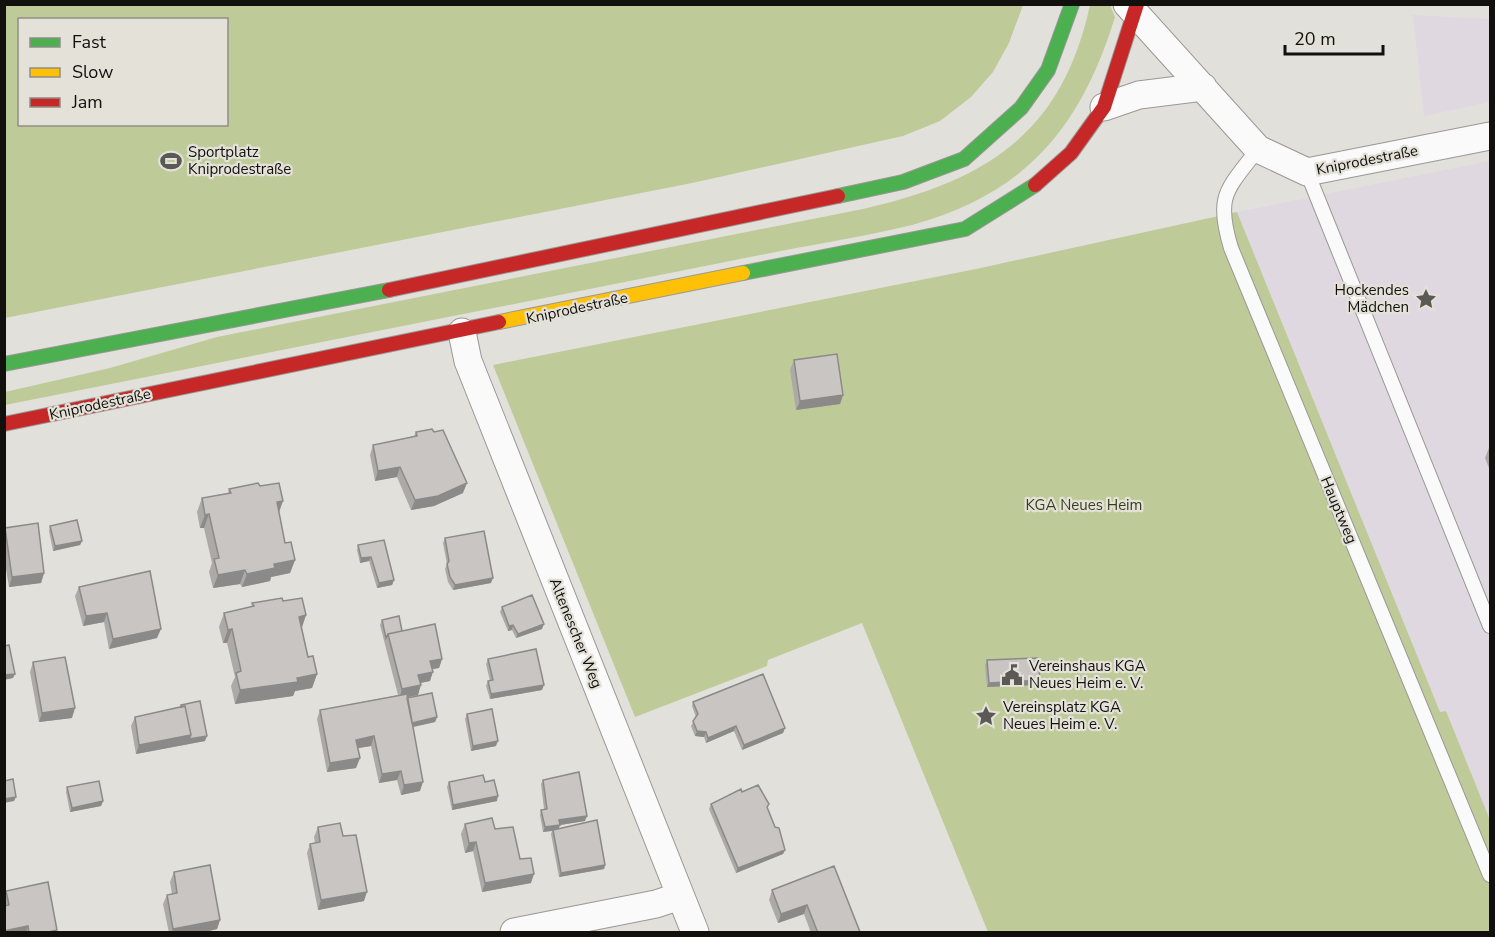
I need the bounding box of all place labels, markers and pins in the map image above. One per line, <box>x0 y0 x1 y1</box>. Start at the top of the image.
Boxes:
place label: Sportplatz Kniprodestraße <box>188 142 291 179</box>
sports icon: Sportplatz Kniprodestraße <box>159 149 183 173</box>
place label: Hockendes Mädchen <box>1335 280 1409 317</box>
place icon: Hockendes Mädchen <box>1414 287 1438 311</box>
place label: Vereinshaus KGA Neues Heim e. V. <box>1028 656 1146 693</box>
public building icon: Vereinshaus KGA Neues Heim e. V. <box>1000 663 1024 687</box>
place label: Vereinsplatz KGA Neues Heim e. V. <box>1002 697 1121 734</box>
place icon: Vereinsplatz KGA Neues Heim e. V. <box>974 704 998 728</box>

